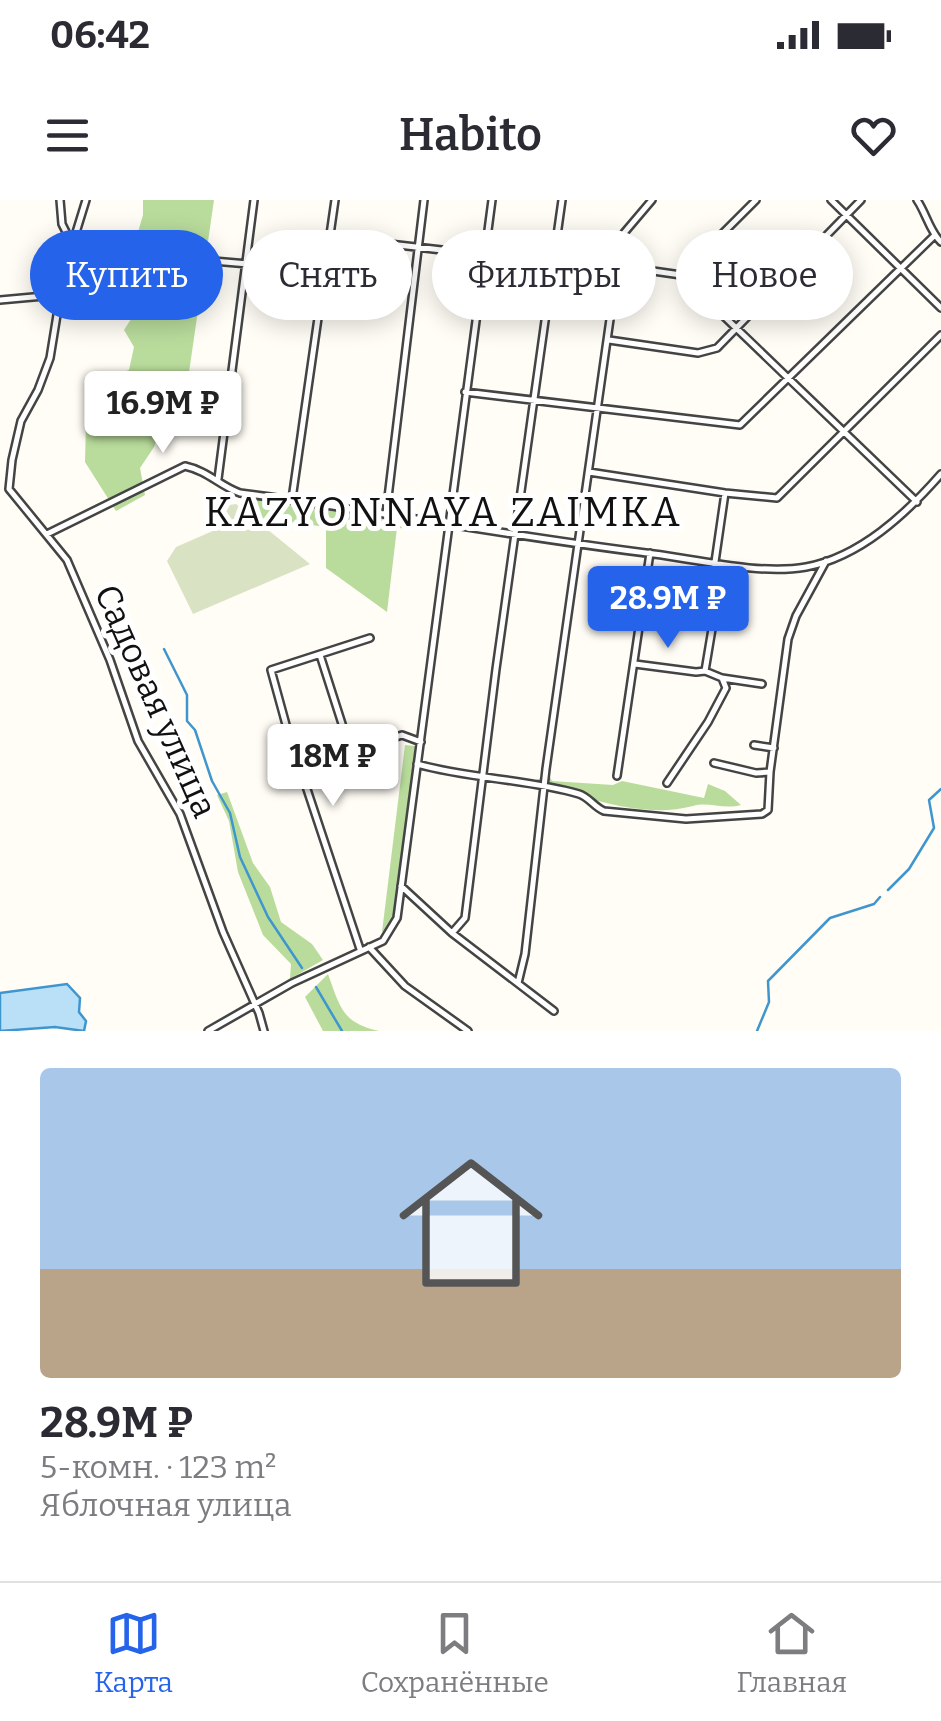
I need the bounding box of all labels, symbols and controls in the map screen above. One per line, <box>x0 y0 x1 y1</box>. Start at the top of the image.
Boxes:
text: 06:42 <box>50 12 150 58</box>
icon: menu <box>40 108 95 163</box>
text: Habito <box>399 108 542 162</box>
icon: heart <box>846 108 901 163</box>
chip: Купить <box>30 230 223 320</box>
chip: Снять <box>243 230 412 320</box>
chip: Фильтры <box>432 230 656 320</box>
chip: Новое <box>676 230 853 320</box>
pin: 16.9M ₽ <box>71 371 255 456</box>
text: 16.9M ₽ <box>106 384 220 422</box>
district label: KAZYONNAYA ZAIMKA <box>204 489 682 537</box>
pin: 28.9M ₽ <box>576 566 760 651</box>
street label: Садовая улица <box>86 578 226 824</box>
text: 28.9M ₽ <box>610 579 726 617</box>
pin: 18M ₽ <box>263 724 403 809</box>
text: 18M ₽ <box>289 737 377 775</box>
icon: home <box>381 1133 561 1313</box>
text: 28.9M ₽ <box>40 1398 193 1448</box>
text: 5-комн. · 123 m² <box>40 1448 276 1486</box>
text: Яблочная улица <box>40 1486 292 1524</box>
tab: Карта <box>94 1606 173 1699</box>
tab: Сохранённые <box>361 1606 549 1699</box>
tab: Главная <box>737 1606 847 1699</box>

